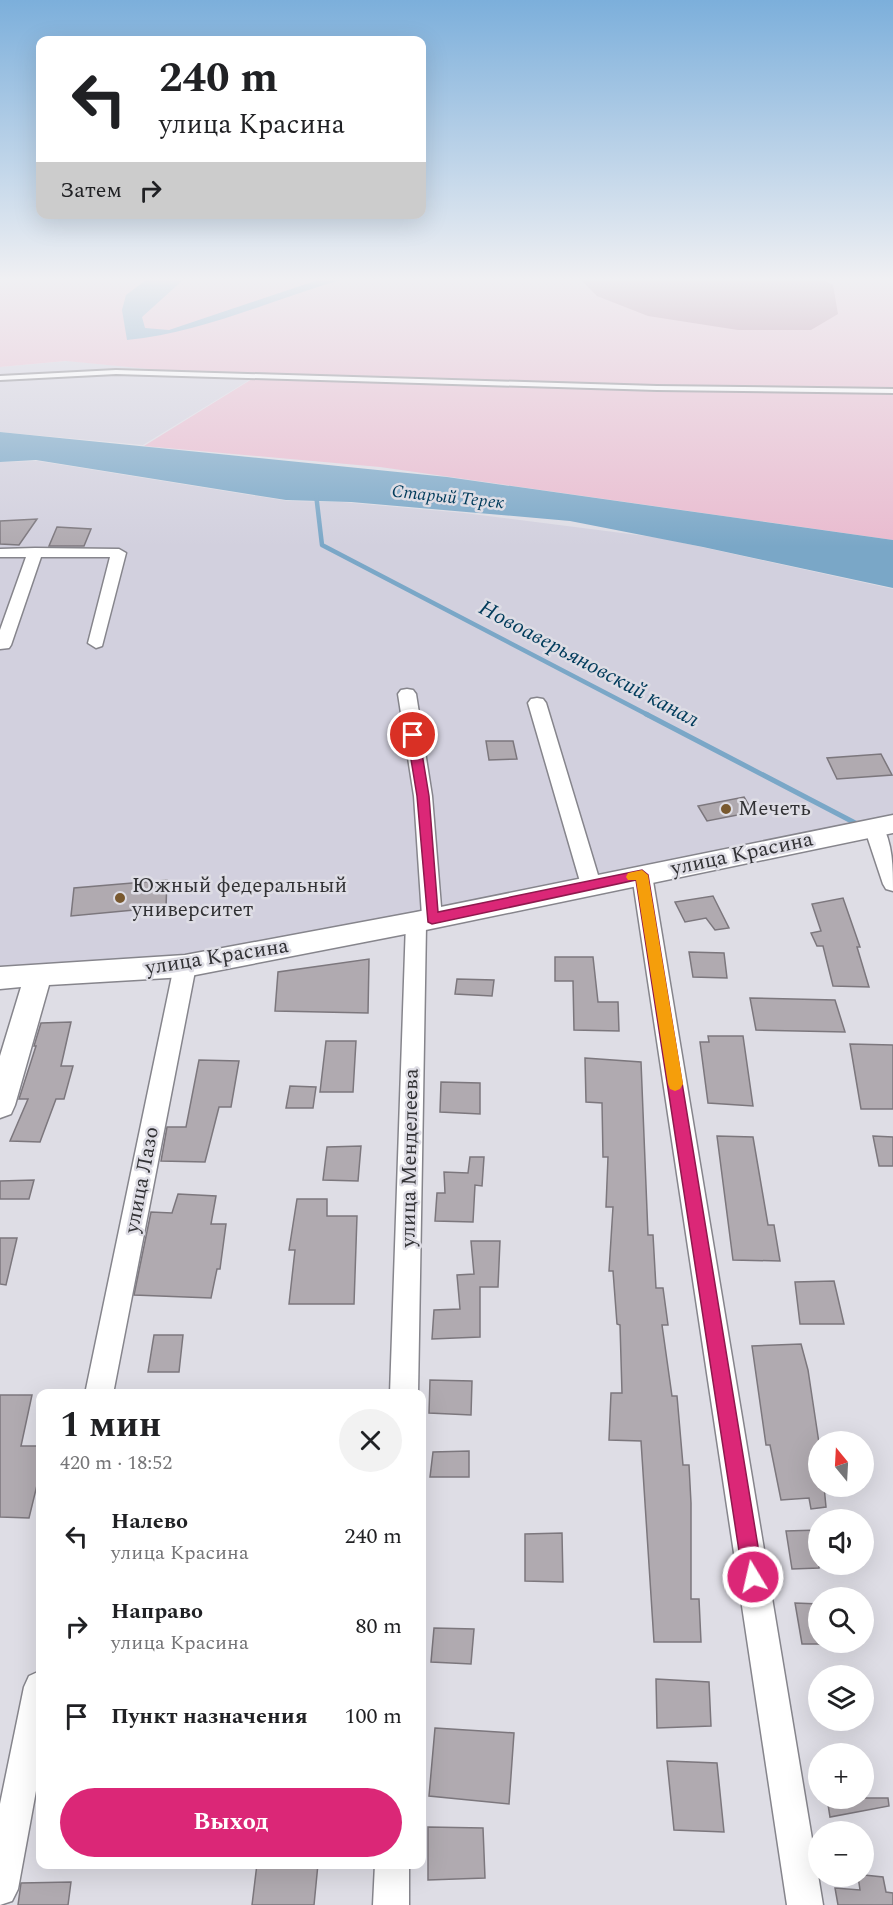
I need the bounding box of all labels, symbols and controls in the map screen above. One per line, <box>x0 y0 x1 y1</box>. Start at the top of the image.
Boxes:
text: 240 m <box>159 47 278 110</box>
icon: left <box>60 60 138 138</box>
text: улица Красина <box>159 104 345 146</box>
text: Затем <box>60 174 122 207</box>
icon: right <box>134 174 167 207</box>
water label: Старый Терек <box>390 478 506 516</box>
water label: Новоаверьяновский канал <box>473 592 705 736</box>
pin <box>387 709 438 760</box>
icon: arrive <box>396 718 429 751</box>
place label: Мечеть <box>738 793 811 825</box>
marker: Мечеть <box>719 802 733 816</box>
street label: улица Красина <box>667 823 817 885</box>
place label: Южный федеральный университет <box>131 870 347 926</box>
marker: Южный федеральный университет <box>113 891 127 905</box>
street label: улица Красина <box>142 930 292 984</box>
street label: улица Менделеева <box>392 1067 428 1249</box>
street label: улица Лазо <box>116 1124 168 1237</box>
text: 1 мин <box>60 1398 161 1453</box>
button: close <box>339 1409 402 1472</box>
north arrow <box>808 1431 874 1497</box>
map controls <box>808 1431 874 1887</box>
text: 420 m · 18:52 <box>60 1448 172 1478</box>
text: Налево <box>111 1505 188 1538</box>
button: sound <box>808 1509 874 1575</box>
icon: left <box>60 1520 93 1553</box>
text: 240 m <box>345 1520 402 1553</box>
text: улица Красина <box>111 1538 249 1568</box>
position arrow <box>721 1545 785 1609</box>
button: search <box>808 1587 874 1653</box>
text: Направо <box>111 1595 203 1628</box>
icon: right <box>60 1610 93 1643</box>
text: 80 m <box>356 1610 402 1643</box>
text: улица Красина <box>111 1628 249 1658</box>
button: layers <box>808 1665 874 1731</box>
icon: arrive <box>60 1700 93 1733</box>
text: Пункт назначения <box>111 1700 308 1733</box>
text: 100 m <box>345 1700 402 1733</box>
button: + <box>808 1743 874 1809</box>
button: Выход <box>60 1788 402 1857</box>
button: − <box>808 1821 874 1887</box>

